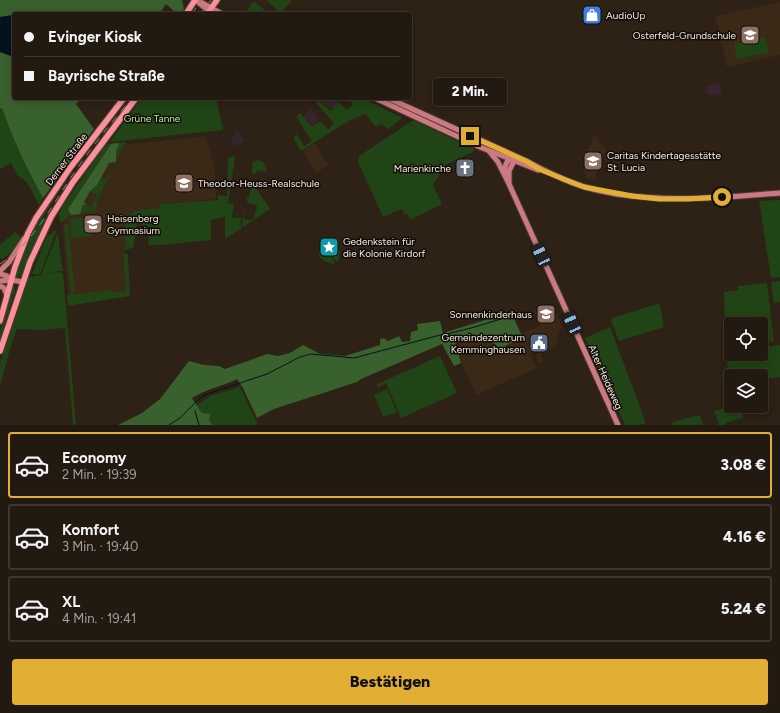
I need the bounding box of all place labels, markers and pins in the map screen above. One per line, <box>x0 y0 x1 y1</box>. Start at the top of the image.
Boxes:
shop icon: AudioUp <box>581 4 603 26</box>
place label: AudioUp <box>606 9 645 22</box>
school or university icon: Osterfeld-Grundschule <box>739 24 761 46</box>
place label: Osterfeld-Grundschule <box>633 29 737 42</box>
place label: Caritas Kindertagesstätte St. Lucia <box>607 149 722 174</box>
school or university icon: Caritas Kindertagesstätte St. Lucia <box>582 150 604 172</box>
church icon: Marienkirche <box>454 157 476 179</box>
place label: Marienkirche <box>394 162 452 175</box>
school or university icon: Theodor-Heuss-Realschule <box>173 172 195 194</box>
place label: Theodor-Heuss-Realschule <box>198 177 320 190</box>
place label: Heisenberg Gymnasium <box>107 212 160 237</box>
school or university icon: Heisenberg Gymnasium <box>82 213 104 235</box>
place label: Gedenkstein für die Kolonie Kirdorf <box>343 235 426 260</box>
place icon: Gedenkstein für die Kolonie Kirdorf <box>318 236 340 258</box>
school or university icon: Sonnenkinderhaus <box>535 303 557 325</box>
place label: Sonnenkinderhaus <box>449 308 532 321</box>
place label: Gemeindezentrum Kemminghausen <box>442 331 525 356</box>
public building icon: Gemeindezentrum Kemminghausen <box>528 332 550 354</box>

